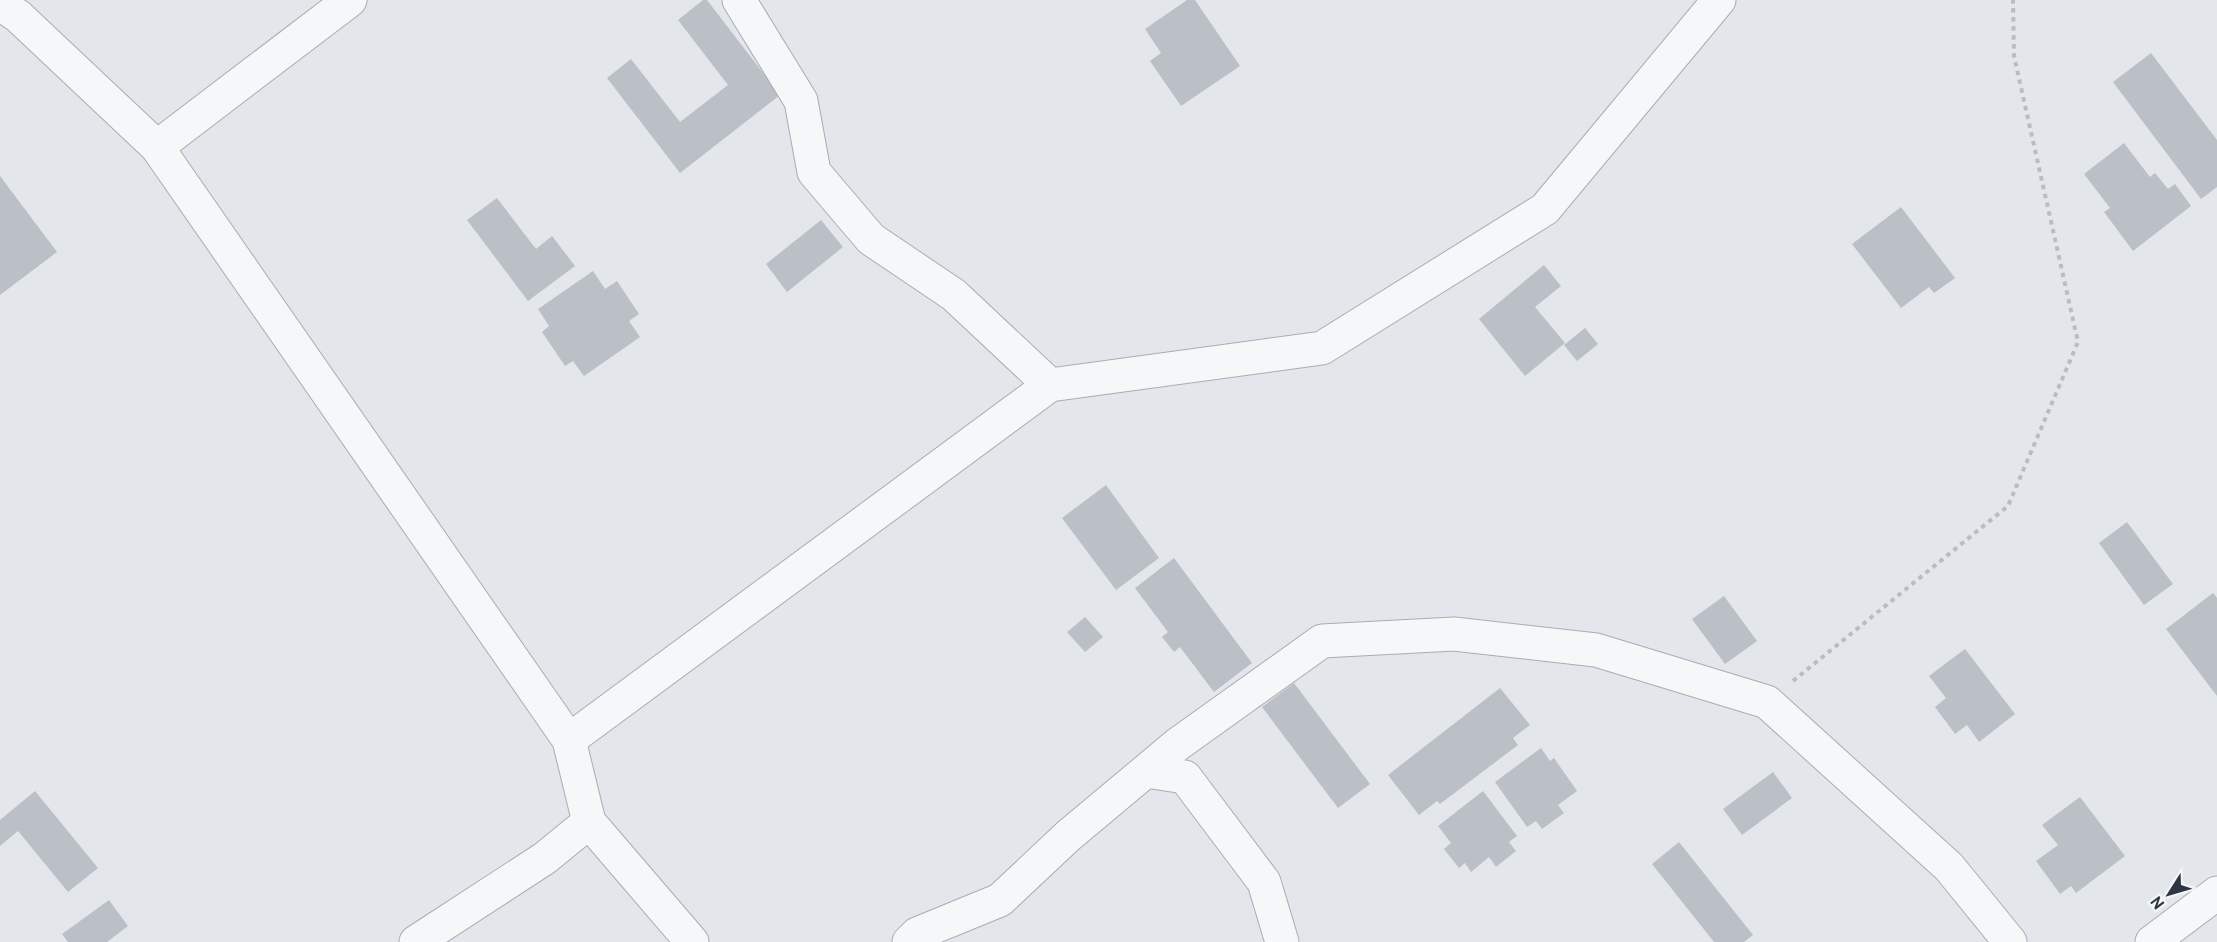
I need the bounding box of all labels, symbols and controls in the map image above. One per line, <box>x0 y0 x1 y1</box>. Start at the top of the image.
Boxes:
north arrow <box>2139 864 2199 924</box>
text: N <box>2147 891 2170 912</box>

